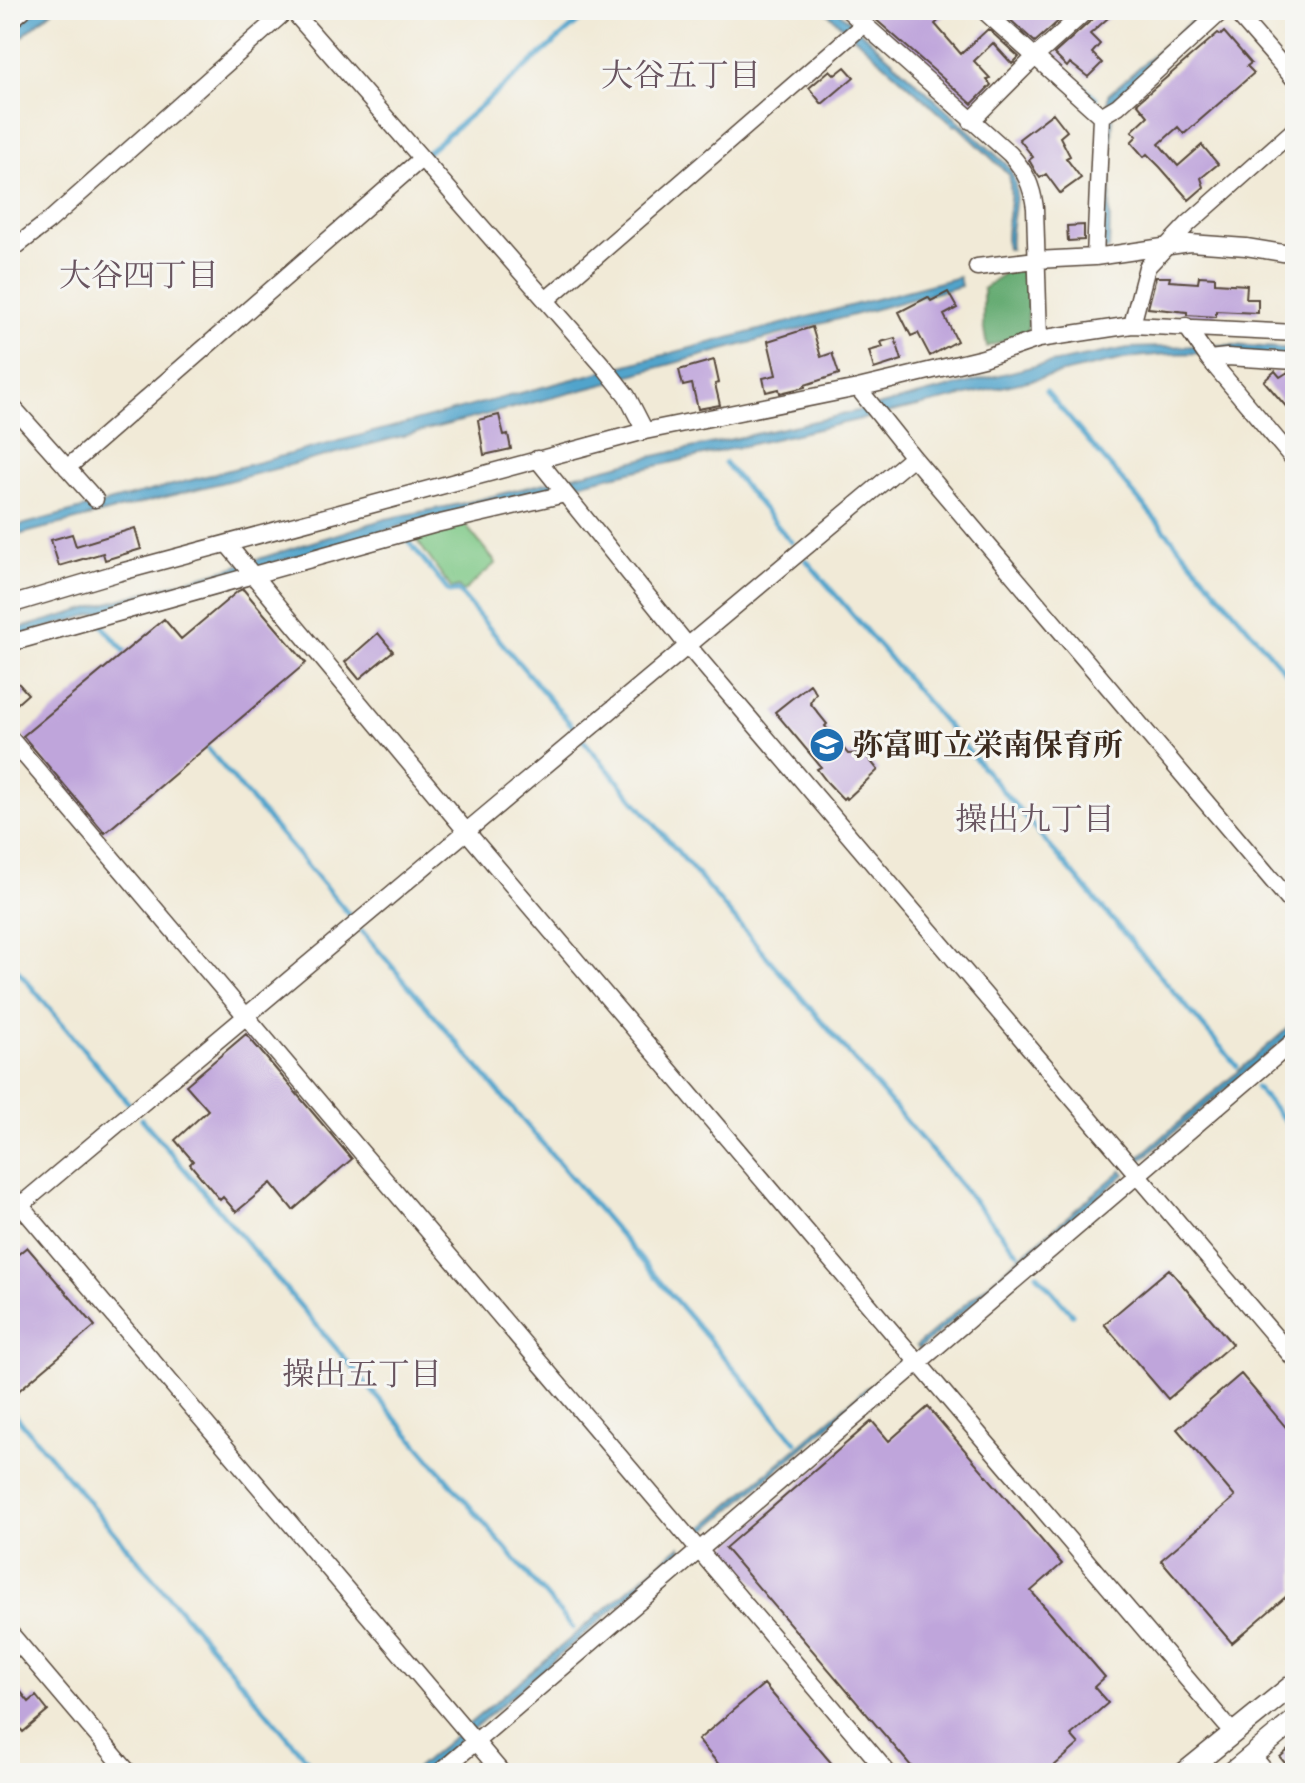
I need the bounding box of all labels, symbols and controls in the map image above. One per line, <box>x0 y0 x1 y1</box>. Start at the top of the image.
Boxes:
district label: 大谷五丁目 <box>601 59 761 94</box>
district label: 大谷四丁目 <box>59 259 219 294</box>
school or university icon: 弥富町立栄南保育所 <box>808 726 846 764</box>
place label: 弥富町立栄南保育所 <box>853 729 1123 762</box>
district label: 操出九丁目 <box>955 803 1115 838</box>
district label: 操出五丁目 <box>282 1358 442 1393</box>

